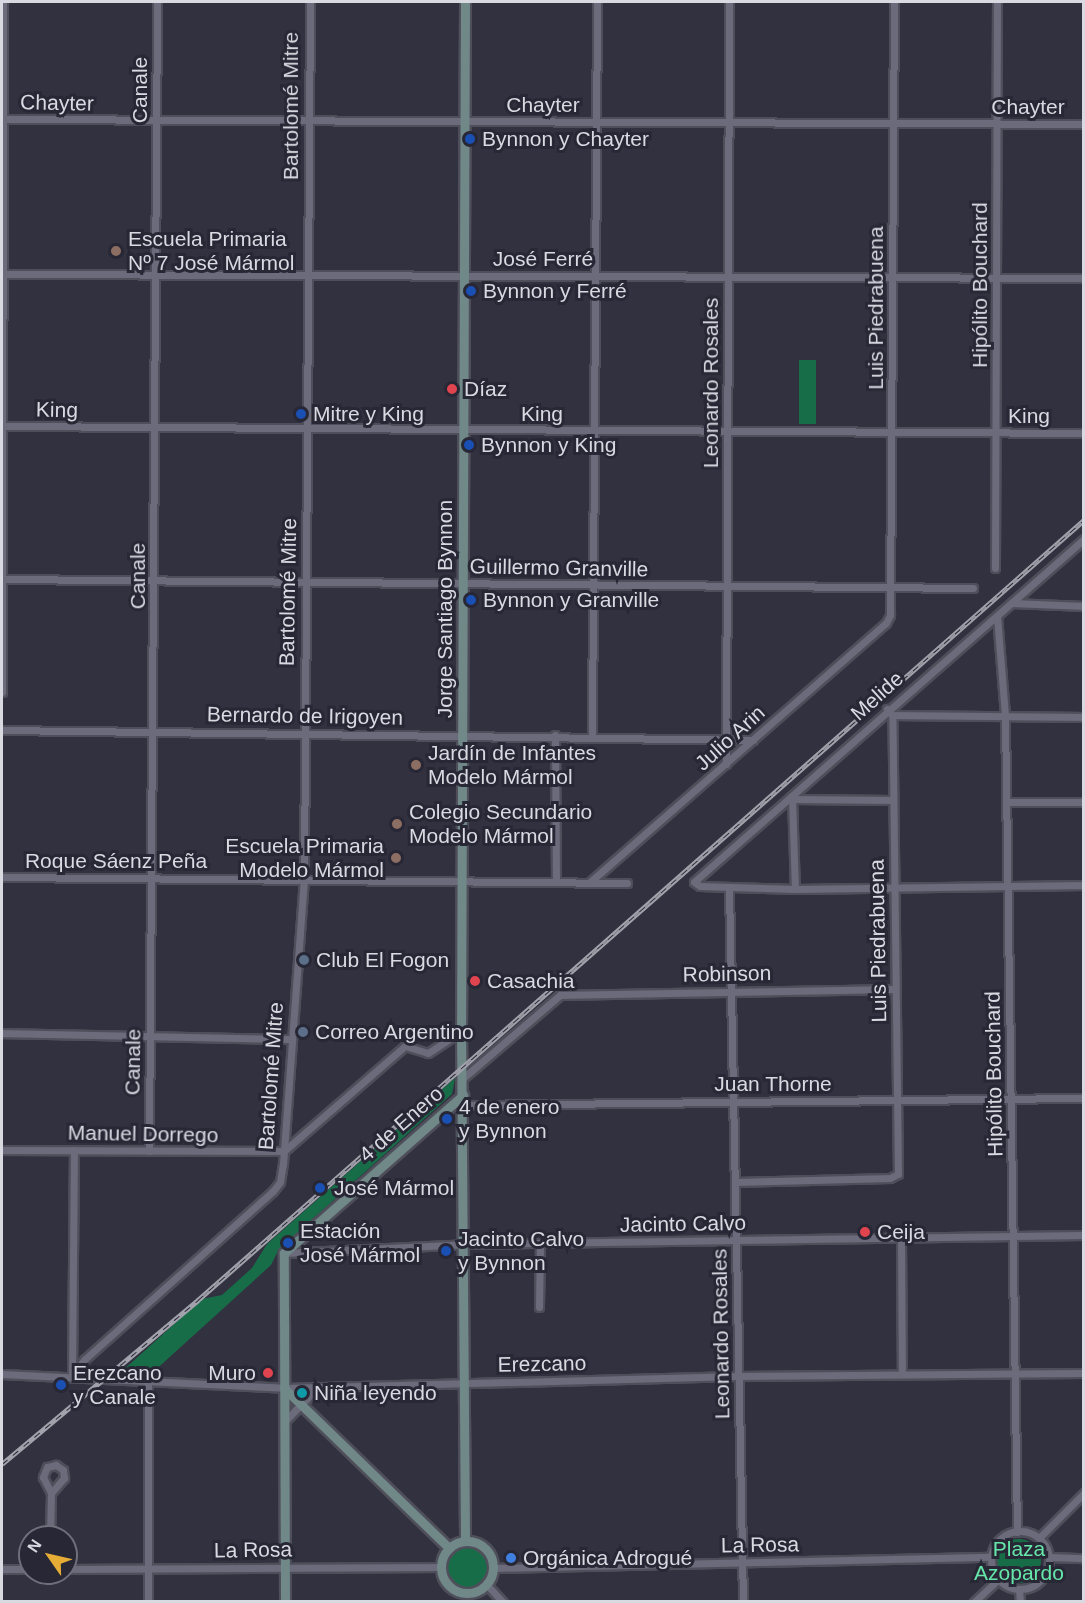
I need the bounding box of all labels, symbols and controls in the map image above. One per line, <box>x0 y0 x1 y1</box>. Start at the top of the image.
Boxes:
street label: Bartolomé Mitre <box>278 32 304 180</box>
street label: Canale <box>127 57 153 123</box>
street label: Chayter <box>20 90 94 116</box>
street label: Chayter <box>506 92 580 118</box>
street label: Chayter <box>991 94 1065 120</box>
place label: Bynnon y Chayter <box>482 126 649 152</box>
marker: Bynnon y Chayter <box>463 132 477 146</box>
street label: Hipólito Bouchard <box>967 202 993 368</box>
place label: Escuela Primaria Nº 7 José Mármol <box>128 226 294 276</box>
street label: Luis Piedrabuena <box>863 226 889 390</box>
marker: Escuela Primaria Nº 7 José Mármol <box>109 244 123 258</box>
street label: José Ferré <box>493 246 593 272</box>
place label: Bynnon y Ferré <box>483 278 627 304</box>
marker: Bynnon y Ferré <box>464 284 478 298</box>
street label: Leonardo Rosales <box>698 298 724 468</box>
place label: Díaz <box>464 376 507 402</box>
marker: Díaz <box>445 382 459 396</box>
street label: King <box>36 397 78 423</box>
place label: Mitre y King <box>313 401 424 427</box>
street label: King <box>521 401 563 427</box>
street label: King <box>1008 403 1050 429</box>
marker: Mitre y King <box>294 407 308 421</box>
place label: Bynnon y King <box>481 432 616 458</box>
marker: Bynnon y King <box>462 438 476 452</box>
street label: Jorge Santiago Bynnon <box>432 500 458 718</box>
street label: Bartolomé Mitre <box>274 518 302 666</box>
street label: Canale <box>125 543 151 609</box>
street label: Guillermo Granville <box>470 554 648 582</box>
place label: Bynnon y Granville <box>483 587 659 613</box>
marker: Bynnon y Granville <box>464 593 478 607</box>
street label: Melide <box>846 666 908 726</box>
street label: Julio Arin <box>689 700 771 776</box>
street label: Bernardo de Irigoyen <box>207 702 403 730</box>
place label: Jardín de Infantes Modelo Mármol <box>428 740 596 790</box>
marker: Jardín de Infantes Modelo Mármol <box>409 758 423 772</box>
place label: Colegio Secundario Modelo Mármol <box>409 799 592 849</box>
marker: Colegio Secundario Modelo Mármol <box>390 817 404 831</box>
place label: Escuela Primaria Modelo Mármol <box>225 833 384 883</box>
street label: Roque Sáenz Peña <box>25 848 207 874</box>
marker: Escuela Primaria Modelo Mármol <box>389 851 403 865</box>
street label: Luis Piedrabuena <box>864 859 892 1023</box>
place label: Club El Fogon <box>316 947 449 973</box>
marker: Club El Fogon <box>297 953 311 967</box>
street label: Robinson <box>682 961 772 987</box>
place label: Casachia <box>487 968 575 994</box>
marker: Casachia <box>468 974 482 988</box>
street label: Hipólito Bouchard <box>980 991 1008 1157</box>
street label: Bartolomé Mitre <box>253 1001 289 1151</box>
place label: Correo Argentino <box>315 1019 475 1045</box>
marker: Correo Argentino <box>296 1025 310 1039</box>
street label: Canale <box>120 1029 146 1095</box>
street label: Juan Thorne <box>714 1071 832 1097</box>
street label: 4 de Enero <box>354 1081 448 1167</box>
place label: 4 de enero y Bynnon <box>459 1094 559 1144</box>
marker: 4 de enero y Bynnon <box>440 1112 454 1126</box>
street label: Manuel Dorrego <box>68 1120 218 1148</box>
place label: José Mármol <box>334 1175 454 1201</box>
marker: José Mármol <box>311 1179 329 1197</box>
street label: Jacinto Calvo <box>620 1210 746 1238</box>
place label: Estación José Mármol <box>300 1218 420 1268</box>
place label: Ceija <box>877 1219 925 1245</box>
marker: Ceija <box>858 1225 872 1239</box>
place label: Jacinto Calvo y Bynnon <box>458 1226 584 1276</box>
marker: Estación José Mármol <box>281 1236 295 1250</box>
marker: Jacinto Calvo y Bynnon <box>439 1244 453 1258</box>
street label: Leonardo Rosales <box>707 1249 735 1419</box>
street label: Erezcano <box>497 1351 587 1377</box>
place label: Erezcano y Canale <box>73 1360 162 1410</box>
place label: Muro <box>208 1360 256 1386</box>
marker: Muro <box>261 1366 275 1380</box>
marker: Erezcano y Canale <box>54 1378 68 1392</box>
place label: Niña leyendo <box>314 1380 437 1406</box>
marker: Niña leyendo <box>295 1386 309 1400</box>
north arrow <box>18 1525 78 1585</box>
street label: La Rosa <box>721 1532 799 1558</box>
text: N <box>24 1536 45 1555</box>
park label: Plaza Azopardo <box>974 1536 1064 1586</box>
street label: La Rosa <box>214 1537 292 1563</box>
place label: Orgánica Adrogué <box>523 1545 693 1571</box>
marker: Orgánica Adrogué <box>504 1551 518 1565</box>

